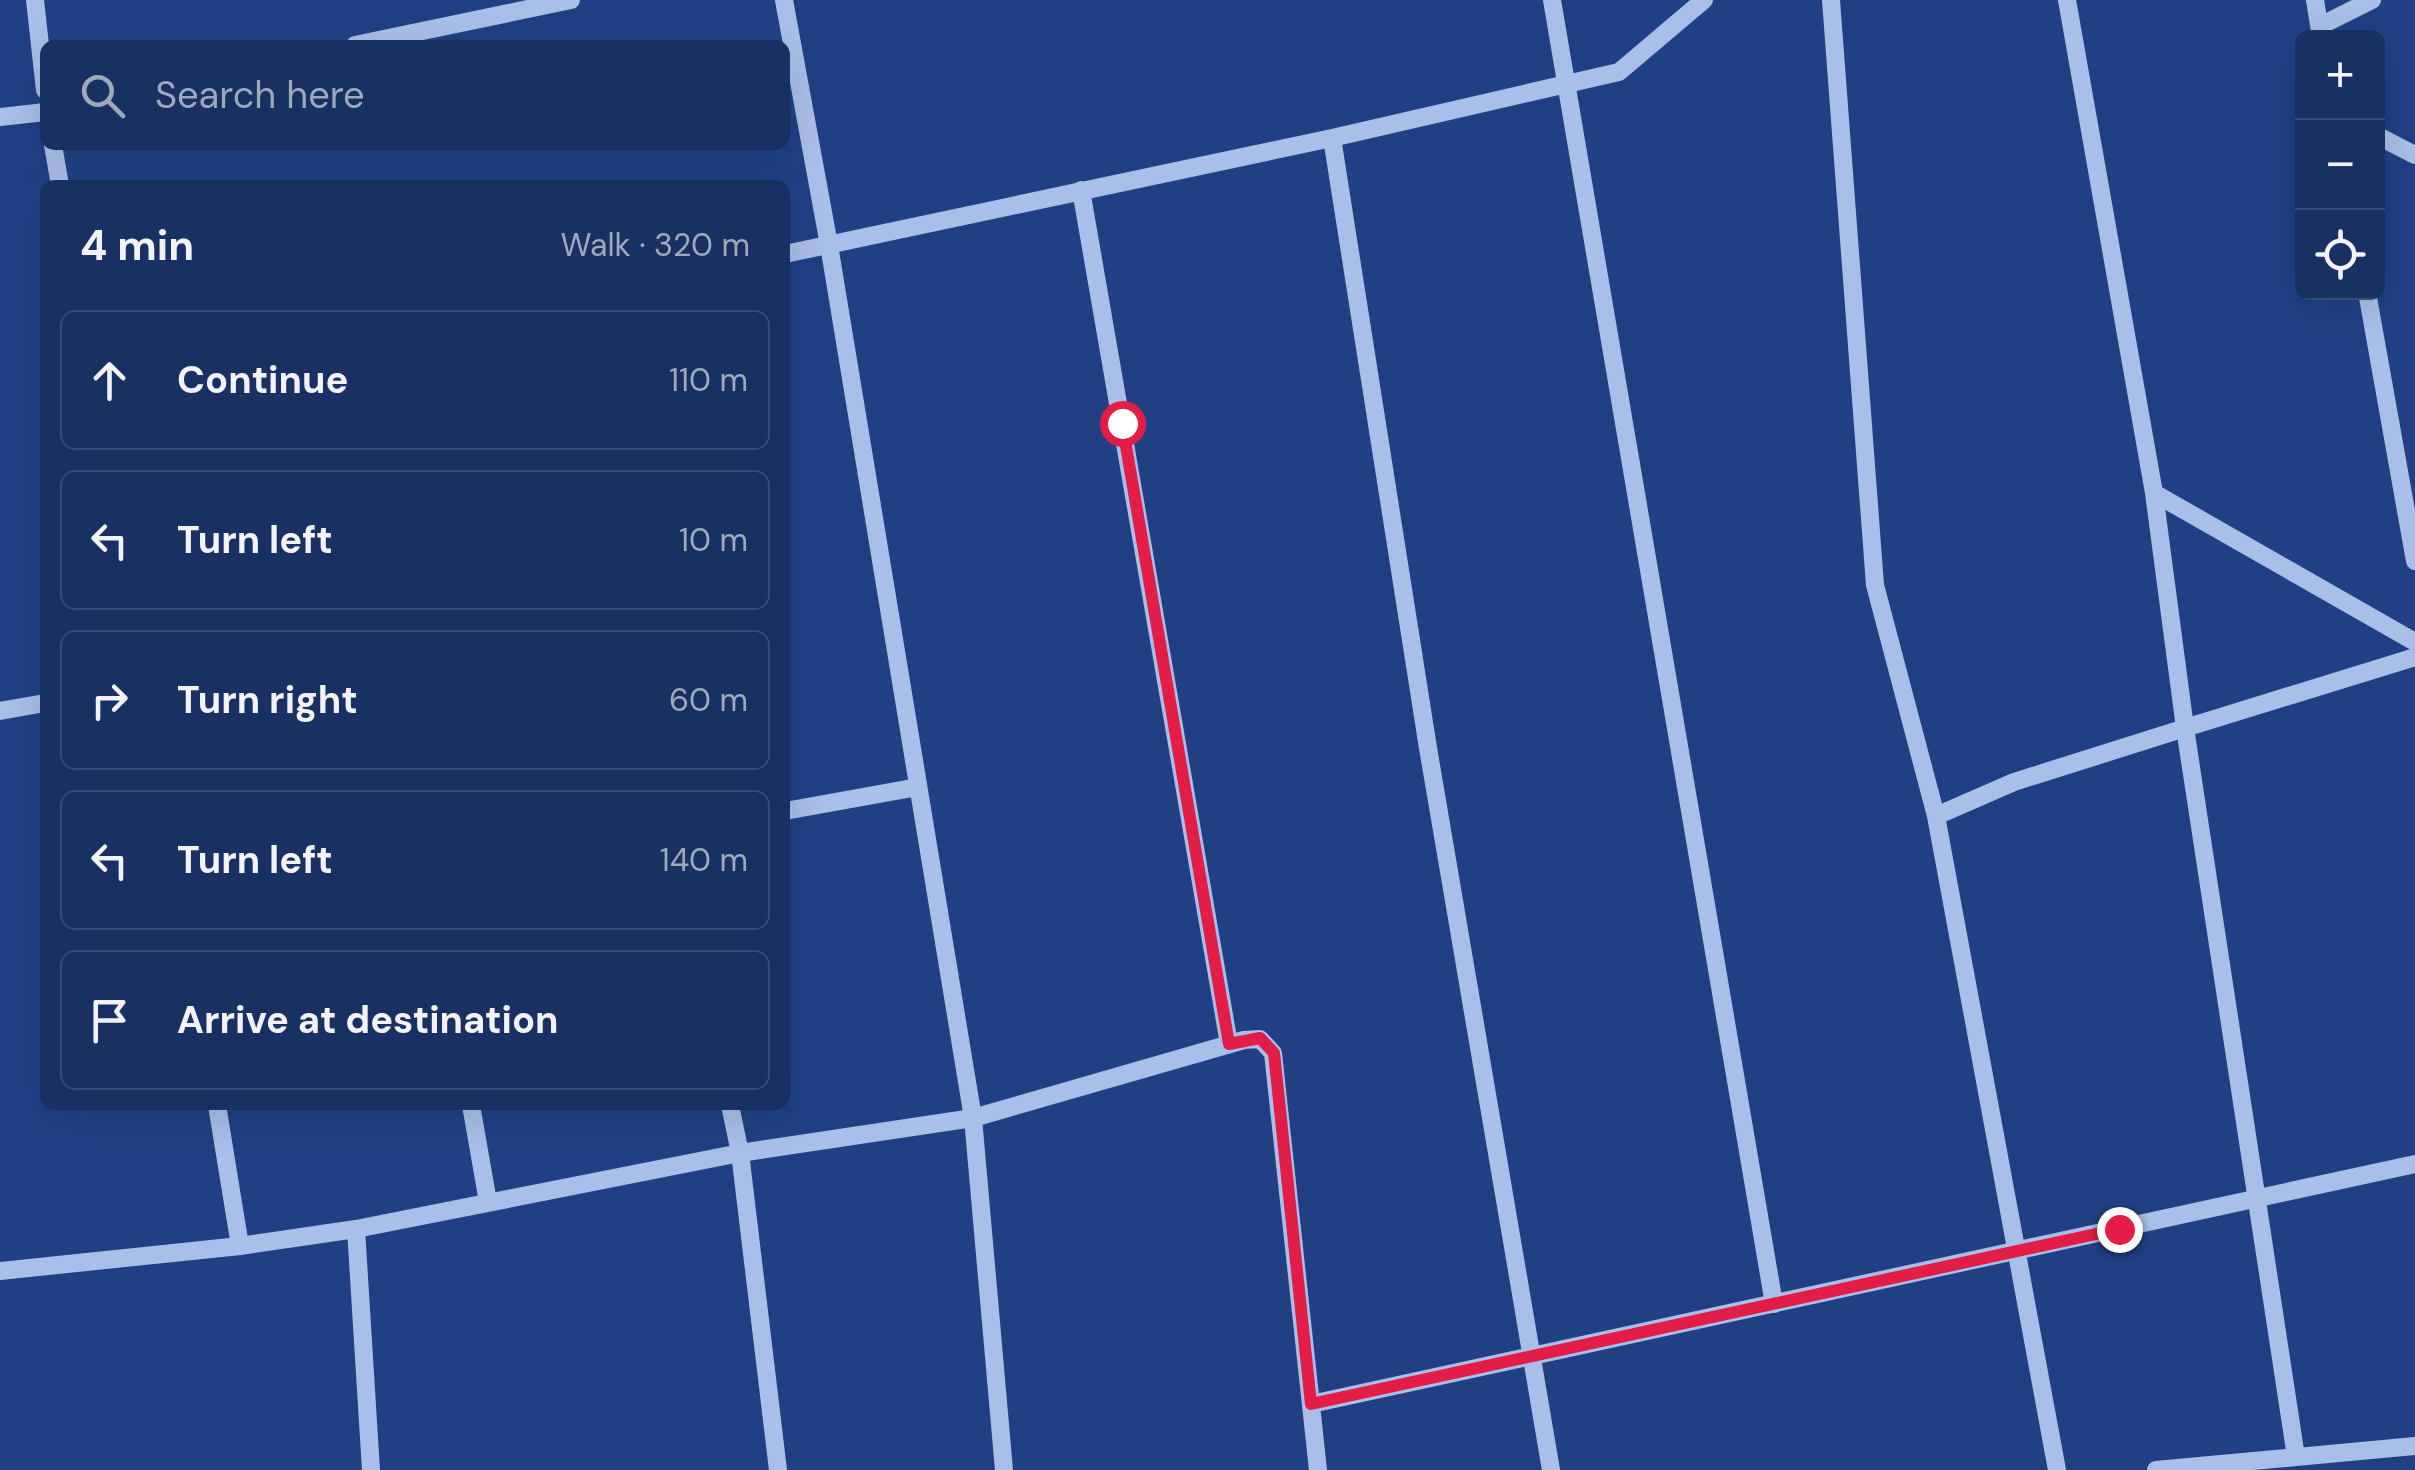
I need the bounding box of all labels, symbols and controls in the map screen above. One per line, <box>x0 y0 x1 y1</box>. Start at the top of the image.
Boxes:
map controls <box>2295 30 2385 300</box>
button: + <box>2295 30 2385 120</box>
search box <box>40 40 790 150</box>
icon: search <box>75 68 130 123</box>
text: Search here <box>155 70 365 120</box>
button: − <box>2295 120 2385 210</box>
button: locate <box>2295 210 2385 300</box>
text: 4 min <box>80 218 194 273</box>
text: Walk · 320 m <box>561 224 750 266</box>
icon: ahead <box>82 353 137 408</box>
text: Continue <box>177 355 348 405</box>
text: 110 m <box>669 359 748 401</box>
route start <box>1100 401 1146 447</box>
icon: left <box>82 513 137 568</box>
text: Turn left <box>177 515 333 565</box>
text: 10 m <box>679 519 748 561</box>
icon: right <box>82 673 137 728</box>
text: Turn right <box>177 675 358 725</box>
text: 60 m <box>669 679 748 721</box>
icon: left <box>82 833 137 888</box>
text: Turn left <box>177 835 333 885</box>
text: 140 m <box>660 839 748 881</box>
icon: arrive <box>82 993 137 1048</box>
text: Arrive at destination <box>177 995 559 1045</box>
route end <box>2097 1207 2143 1253</box>

